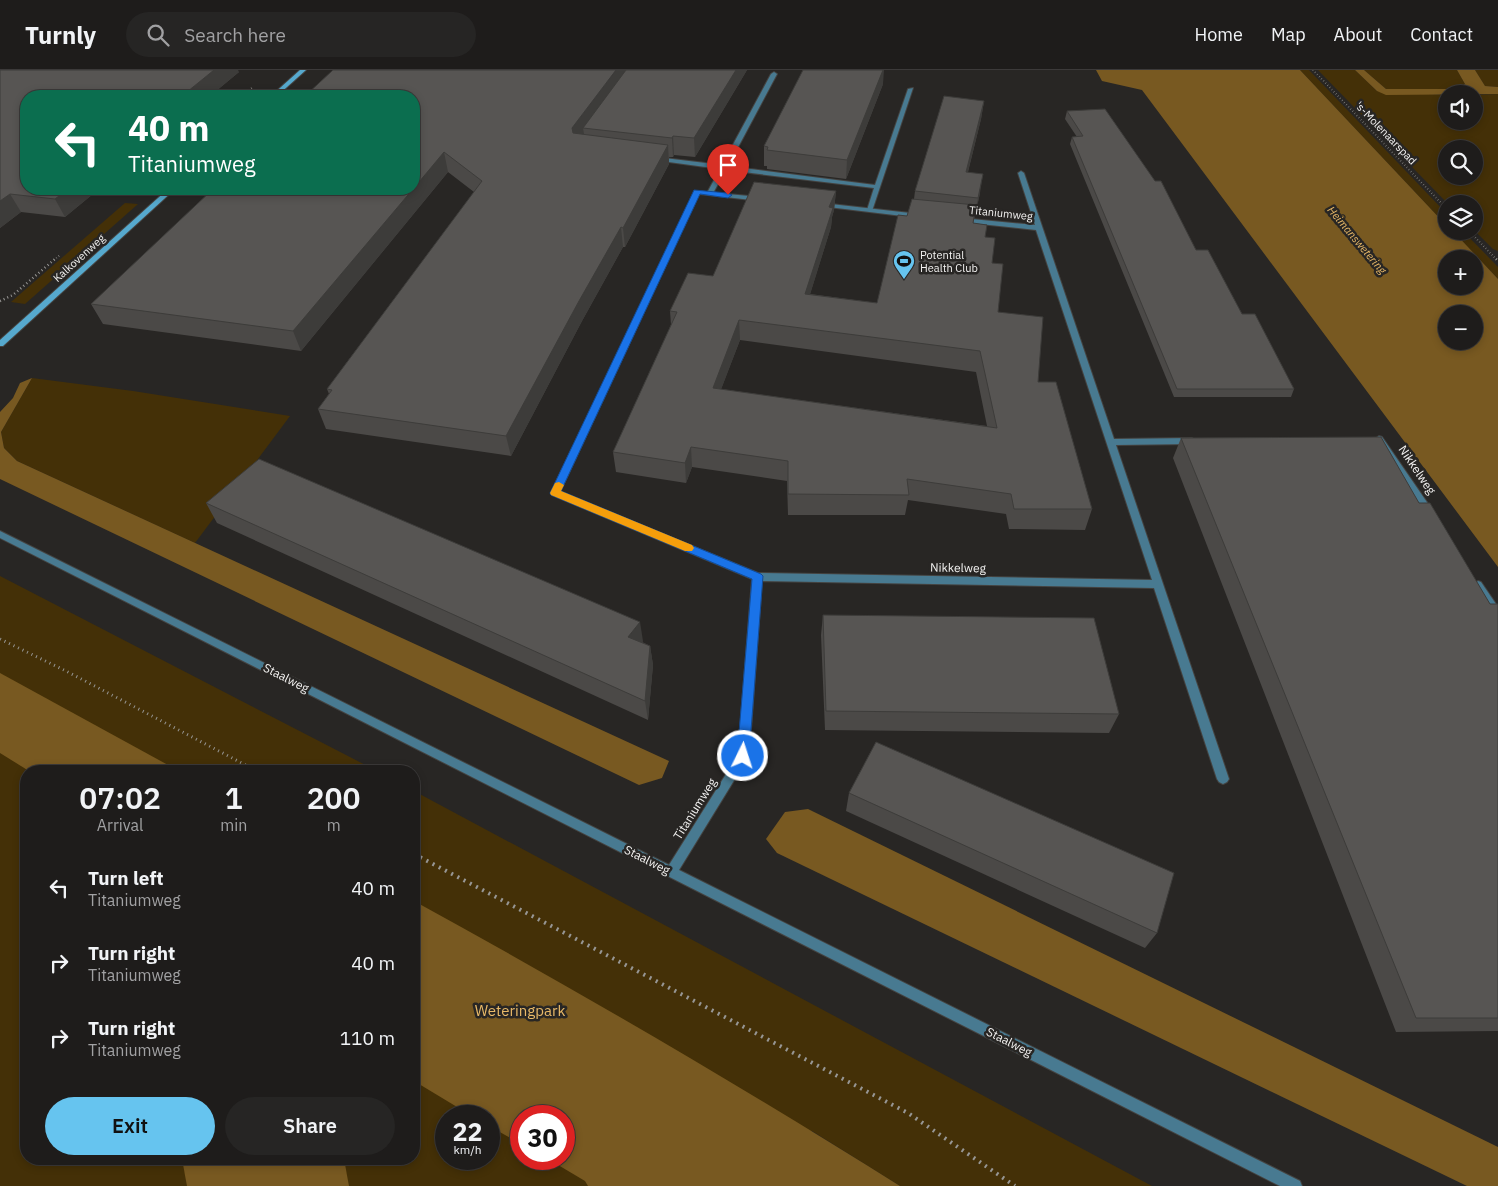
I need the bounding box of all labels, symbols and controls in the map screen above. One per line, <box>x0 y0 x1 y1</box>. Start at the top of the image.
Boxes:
search box <box>126 12 476 57</box>
text: Turnly <box>25 19 96 51</box>
icon: search <box>144 21 172 49</box>
text: Search here <box>184 23 286 47</box>
text: Home <box>1195 23 1243 46</box>
text: Map <box>1271 23 1306 46</box>
text: About <box>1334 23 1382 46</box>
text: Contact <box>1410 23 1473 46</box>
map controls <box>1438 85 1483 350</box>
button: sound <box>1438 85 1483 130</box>
street label: 's-Molenaarspad <box>1352 98 1420 168</box>
text: 40 m <box>128 105 210 151</box>
icon: left <box>45 110 110 175</box>
button: search <box>1438 140 1483 185</box>
pin <box>707 144 749 195</box>
text: Titaniumweg <box>128 149 256 178</box>
icon: arrive <box>714 151 742 179</box>
button: layers <box>1438 195 1483 240</box>
street label: Titaniumweg <box>969 203 1034 223</box>
water label: Heimanswetering <box>1325 203 1390 277</box>
street label: Kalkovenweg <box>50 231 108 285</box>
place label: Potential Health Club <box>920 248 978 275</box>
sports icon: Potential Health Club <box>892 249 916 280</box>
button: + <box>1438 250 1483 295</box>
button: − <box>1438 305 1483 350</box>
street label: Nikkelweg <box>1396 442 1440 498</box>
street label: Nikkelweg <box>930 560 987 575</box>
street label: Staalweg <box>261 660 312 696</box>
position arrow <box>716 729 768 781</box>
street label: Titaniumweg <box>670 775 720 842</box>
text: 07:02 <box>79 778 161 817</box>
text: 1 <box>225 778 243 817</box>
text: 200 <box>307 778 361 817</box>
text: Arrival <box>97 815 143 835</box>
text: min <box>220 815 247 835</box>
text: m <box>327 815 341 835</box>
street label: Staalweg <box>622 842 673 878</box>
text: Turn left <box>88 866 164 890</box>
icon: left <box>45 874 73 902</box>
text: 40 m <box>351 876 395 900</box>
text: Titaniumweg <box>88 890 181 910</box>
text: Turn right <box>88 941 175 965</box>
icon: right <box>45 949 73 977</box>
text: 40 m <box>351 951 395 975</box>
text: Titaniumweg <box>88 965 181 985</box>
park label: Weteringpark <box>475 1001 565 1020</box>
text: Turn right <box>88 1016 175 1040</box>
icon: right <box>45 1024 73 1052</box>
street label: Staalweg <box>984 1024 1035 1060</box>
text: 110 m <box>340 1026 395 1050</box>
text: Titaniumweg <box>88 1040 181 1060</box>
button: Exit <box>45 1097 215 1155</box>
button: Share <box>225 1097 395 1155</box>
speed limit sign: 30 <box>510 1105 575 1170</box>
text: 22 <box>452 1115 483 1148</box>
text: km/h <box>453 1142 482 1157</box>

